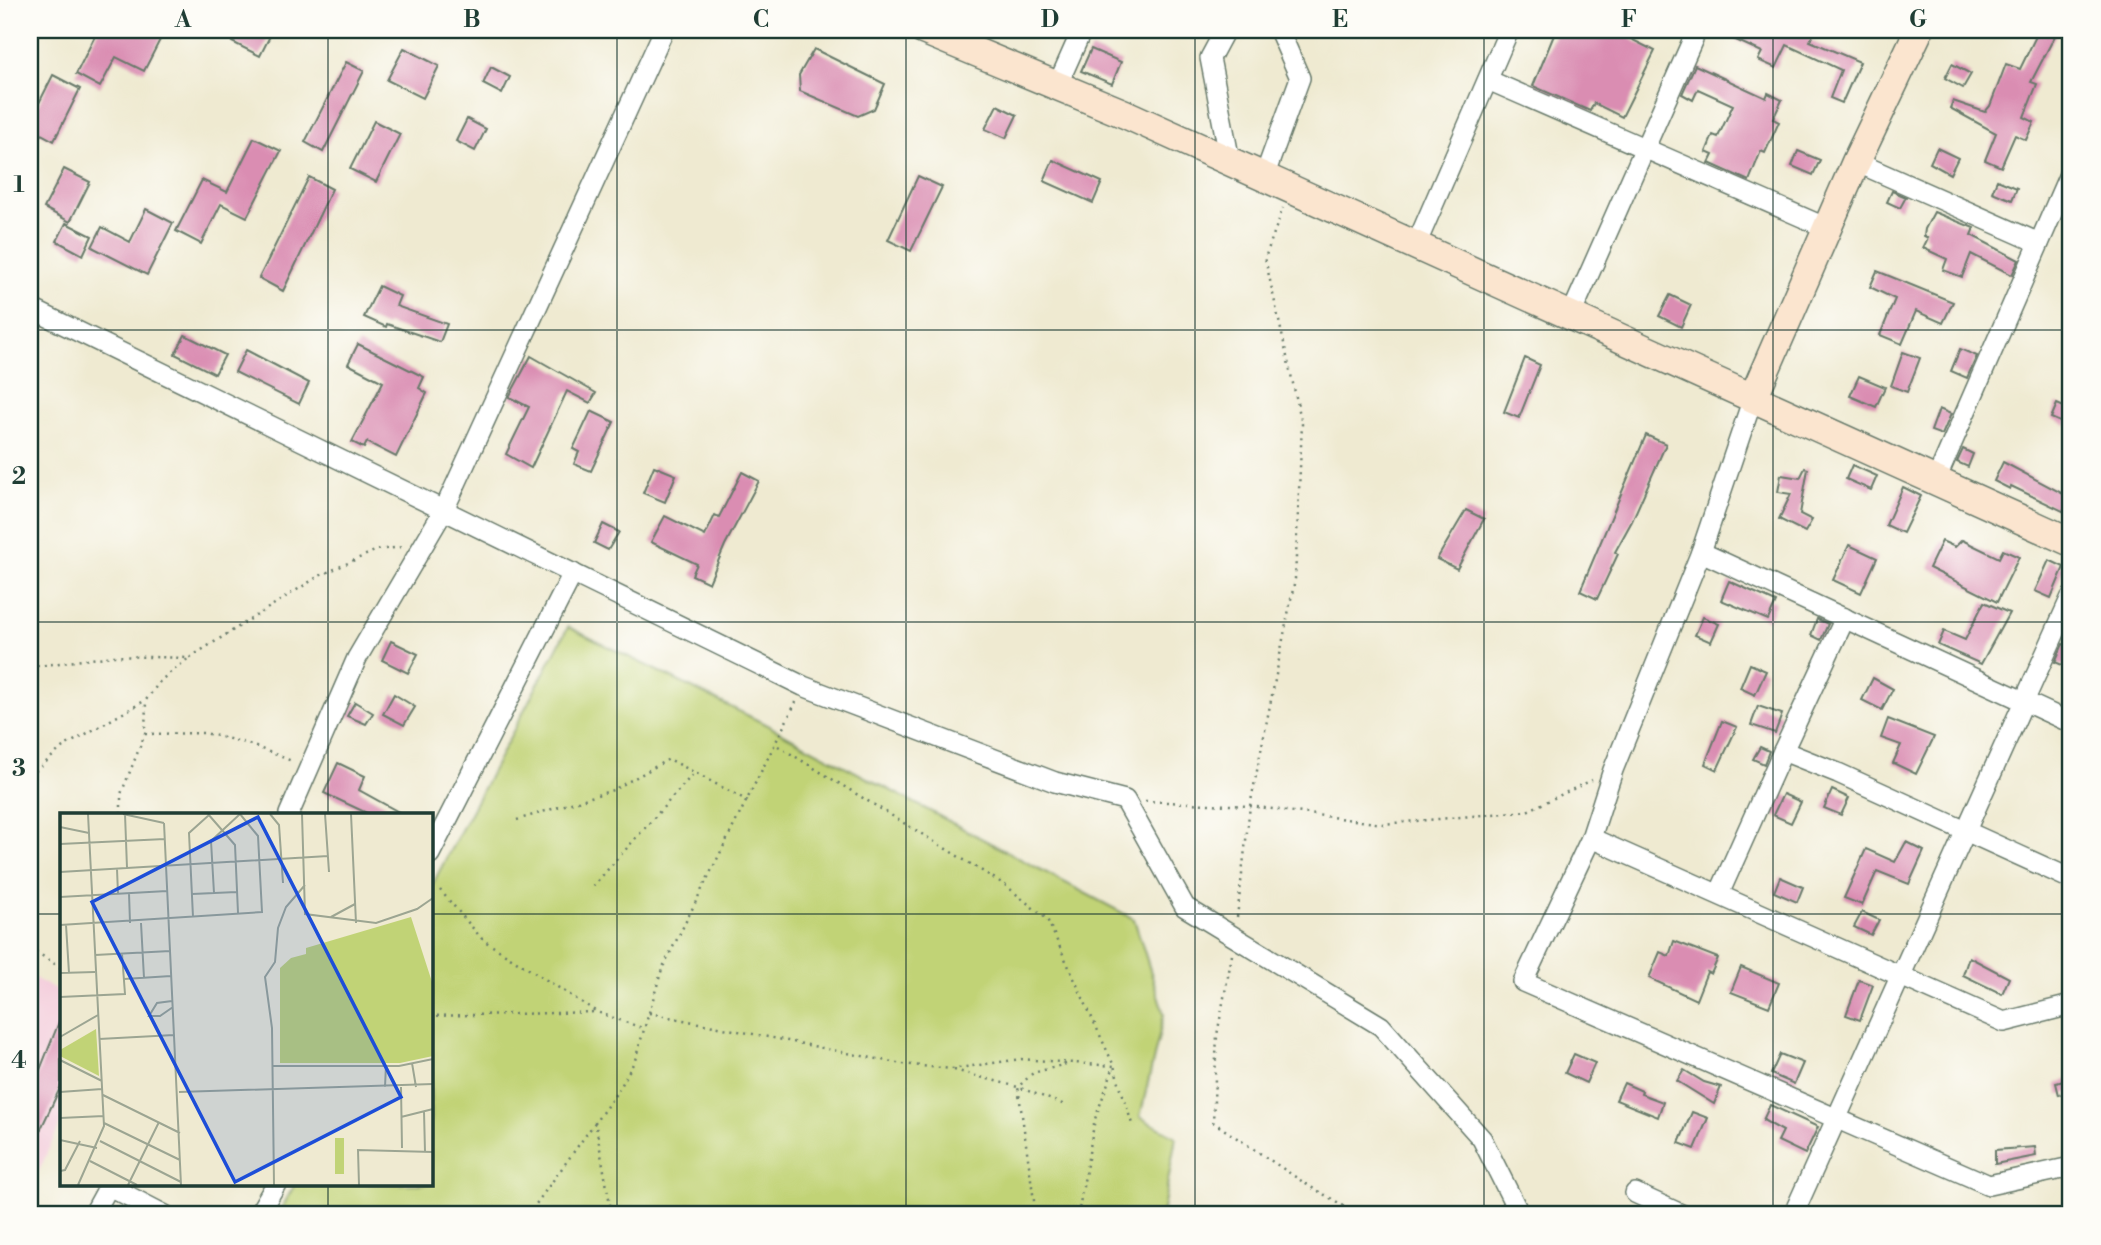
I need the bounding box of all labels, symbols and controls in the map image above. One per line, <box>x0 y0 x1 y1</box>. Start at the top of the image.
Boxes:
text: A <box>174 6 192 34</box>
text: B <box>463 6 481 34</box>
text: C <box>753 6 769 34</box>
text: D <box>1041 6 1059 34</box>
text: E <box>1332 6 1348 34</box>
text: F <box>1621 6 1637 34</box>
text: G <box>1909 6 1927 34</box>
text: 1 <box>13 171 25 199</box>
text: 2 <box>12 463 26 491</box>
text: 3 <box>12 755 26 783</box>
inset map <box>60 813 432 1186</box>
text: 4 <box>11 1047 27 1075</box>

